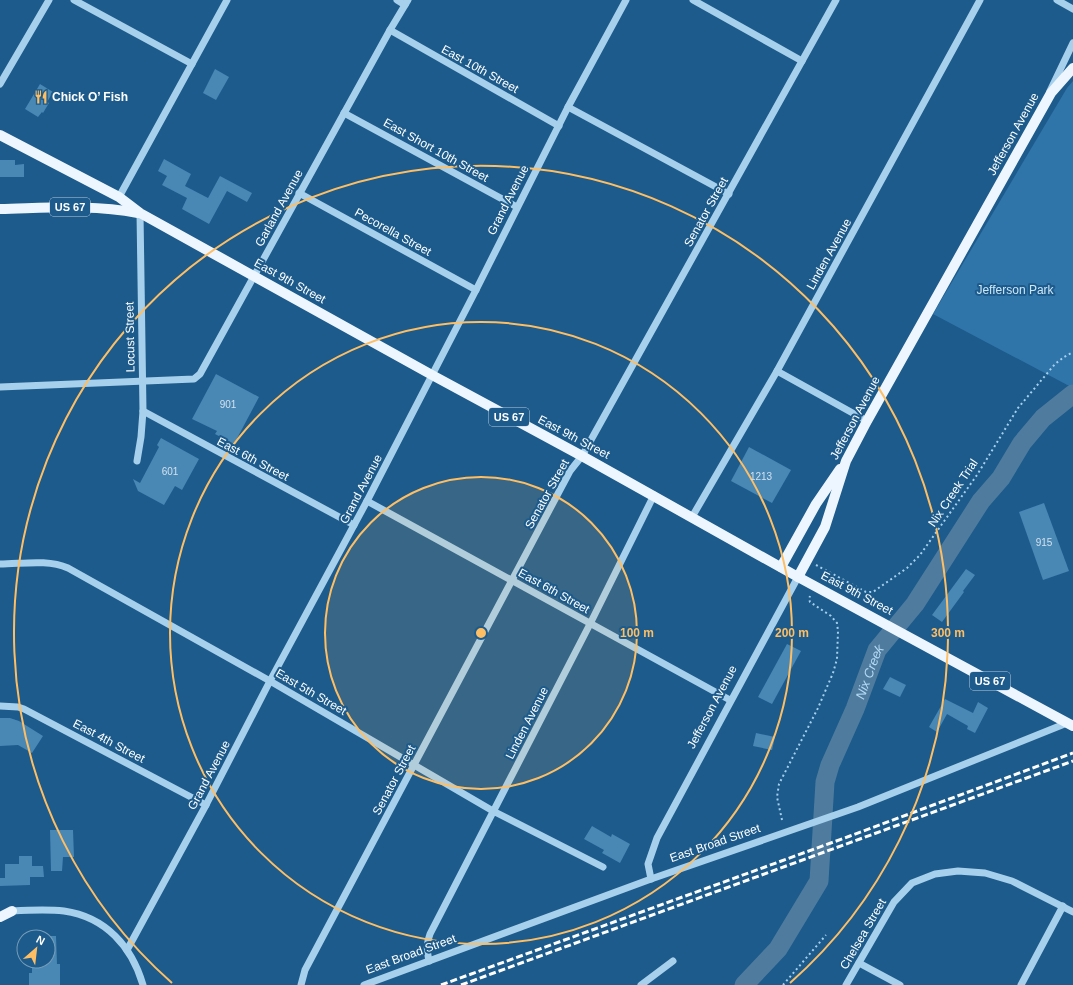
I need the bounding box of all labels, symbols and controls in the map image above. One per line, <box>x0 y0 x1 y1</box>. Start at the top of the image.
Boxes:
street label: East 10th Street <box>439 42 522 96</box>
restaurant icon: Chick O’ Fish <box>33 89 49 105</box>
place label: Chick O’ Fish <box>52 90 128 104</box>
street label: Jefferson Avenue <box>985 90 1042 178</box>
street label: East Short 10th Street <box>381 115 492 185</box>
street label: Grand Avenue <box>484 162 532 237</box>
street label: Garland Avenue <box>252 167 306 249</box>
street label: Senator Street <box>681 174 731 249</box>
road number: US 67 <box>50 198 90 216</box>
street label: Pecorella Street <box>352 205 434 259</box>
street label: Linden Avenue <box>804 216 854 292</box>
street label: East 9th Street <box>252 256 329 307</box>
park label: Jefferson Park <box>976 283 1055 297</box>
street label: Locust Street <box>122 301 138 372</box>
street label: Jefferson Avenue <box>827 374 883 462</box>
house number: 901 <box>220 399 237 410</box>
road number: US 67 <box>489 408 529 426</box>
street label: East 9th Street <box>536 412 613 462</box>
street label: East 6th Street <box>215 434 292 484</box>
street label: Grand Avenue <box>337 452 385 526</box>
street label: Senator Street <box>522 456 572 531</box>
street label: Nix Creek Trial <box>925 456 981 530</box>
house number: 601 <box>162 466 179 477</box>
house number: 1213 <box>750 471 773 482</box>
house number: 915 <box>1036 537 1053 548</box>
street label: East 6th Street <box>516 566 593 617</box>
street label: East 9th Street <box>819 568 896 618</box>
centre of rings <box>474 626 488 640</box>
text: 100 m <box>620 626 654 640</box>
text: 200 m <box>775 626 809 640</box>
text: 300 m <box>931 626 965 640</box>
water label: Nix Creek <box>852 640 887 701</box>
street label: Jefferson Avenue <box>684 663 740 751</box>
street label: East 5th Street <box>273 666 349 718</box>
road number: US 67 <box>970 672 1010 690</box>
street label: Linden Avenue <box>503 684 551 761</box>
street label: East 4th Street <box>71 716 148 766</box>
street label: Grand Avenue <box>185 738 233 812</box>
street label: Senator Street <box>370 742 419 817</box>
street label: East Broad Street <box>668 821 763 865</box>
street label: Chelsea Street <box>837 896 889 972</box>
north arrow <box>16 929 56 969</box>
street label: East Broad Street <box>364 931 459 977</box>
text: N <box>34 933 47 947</box>

